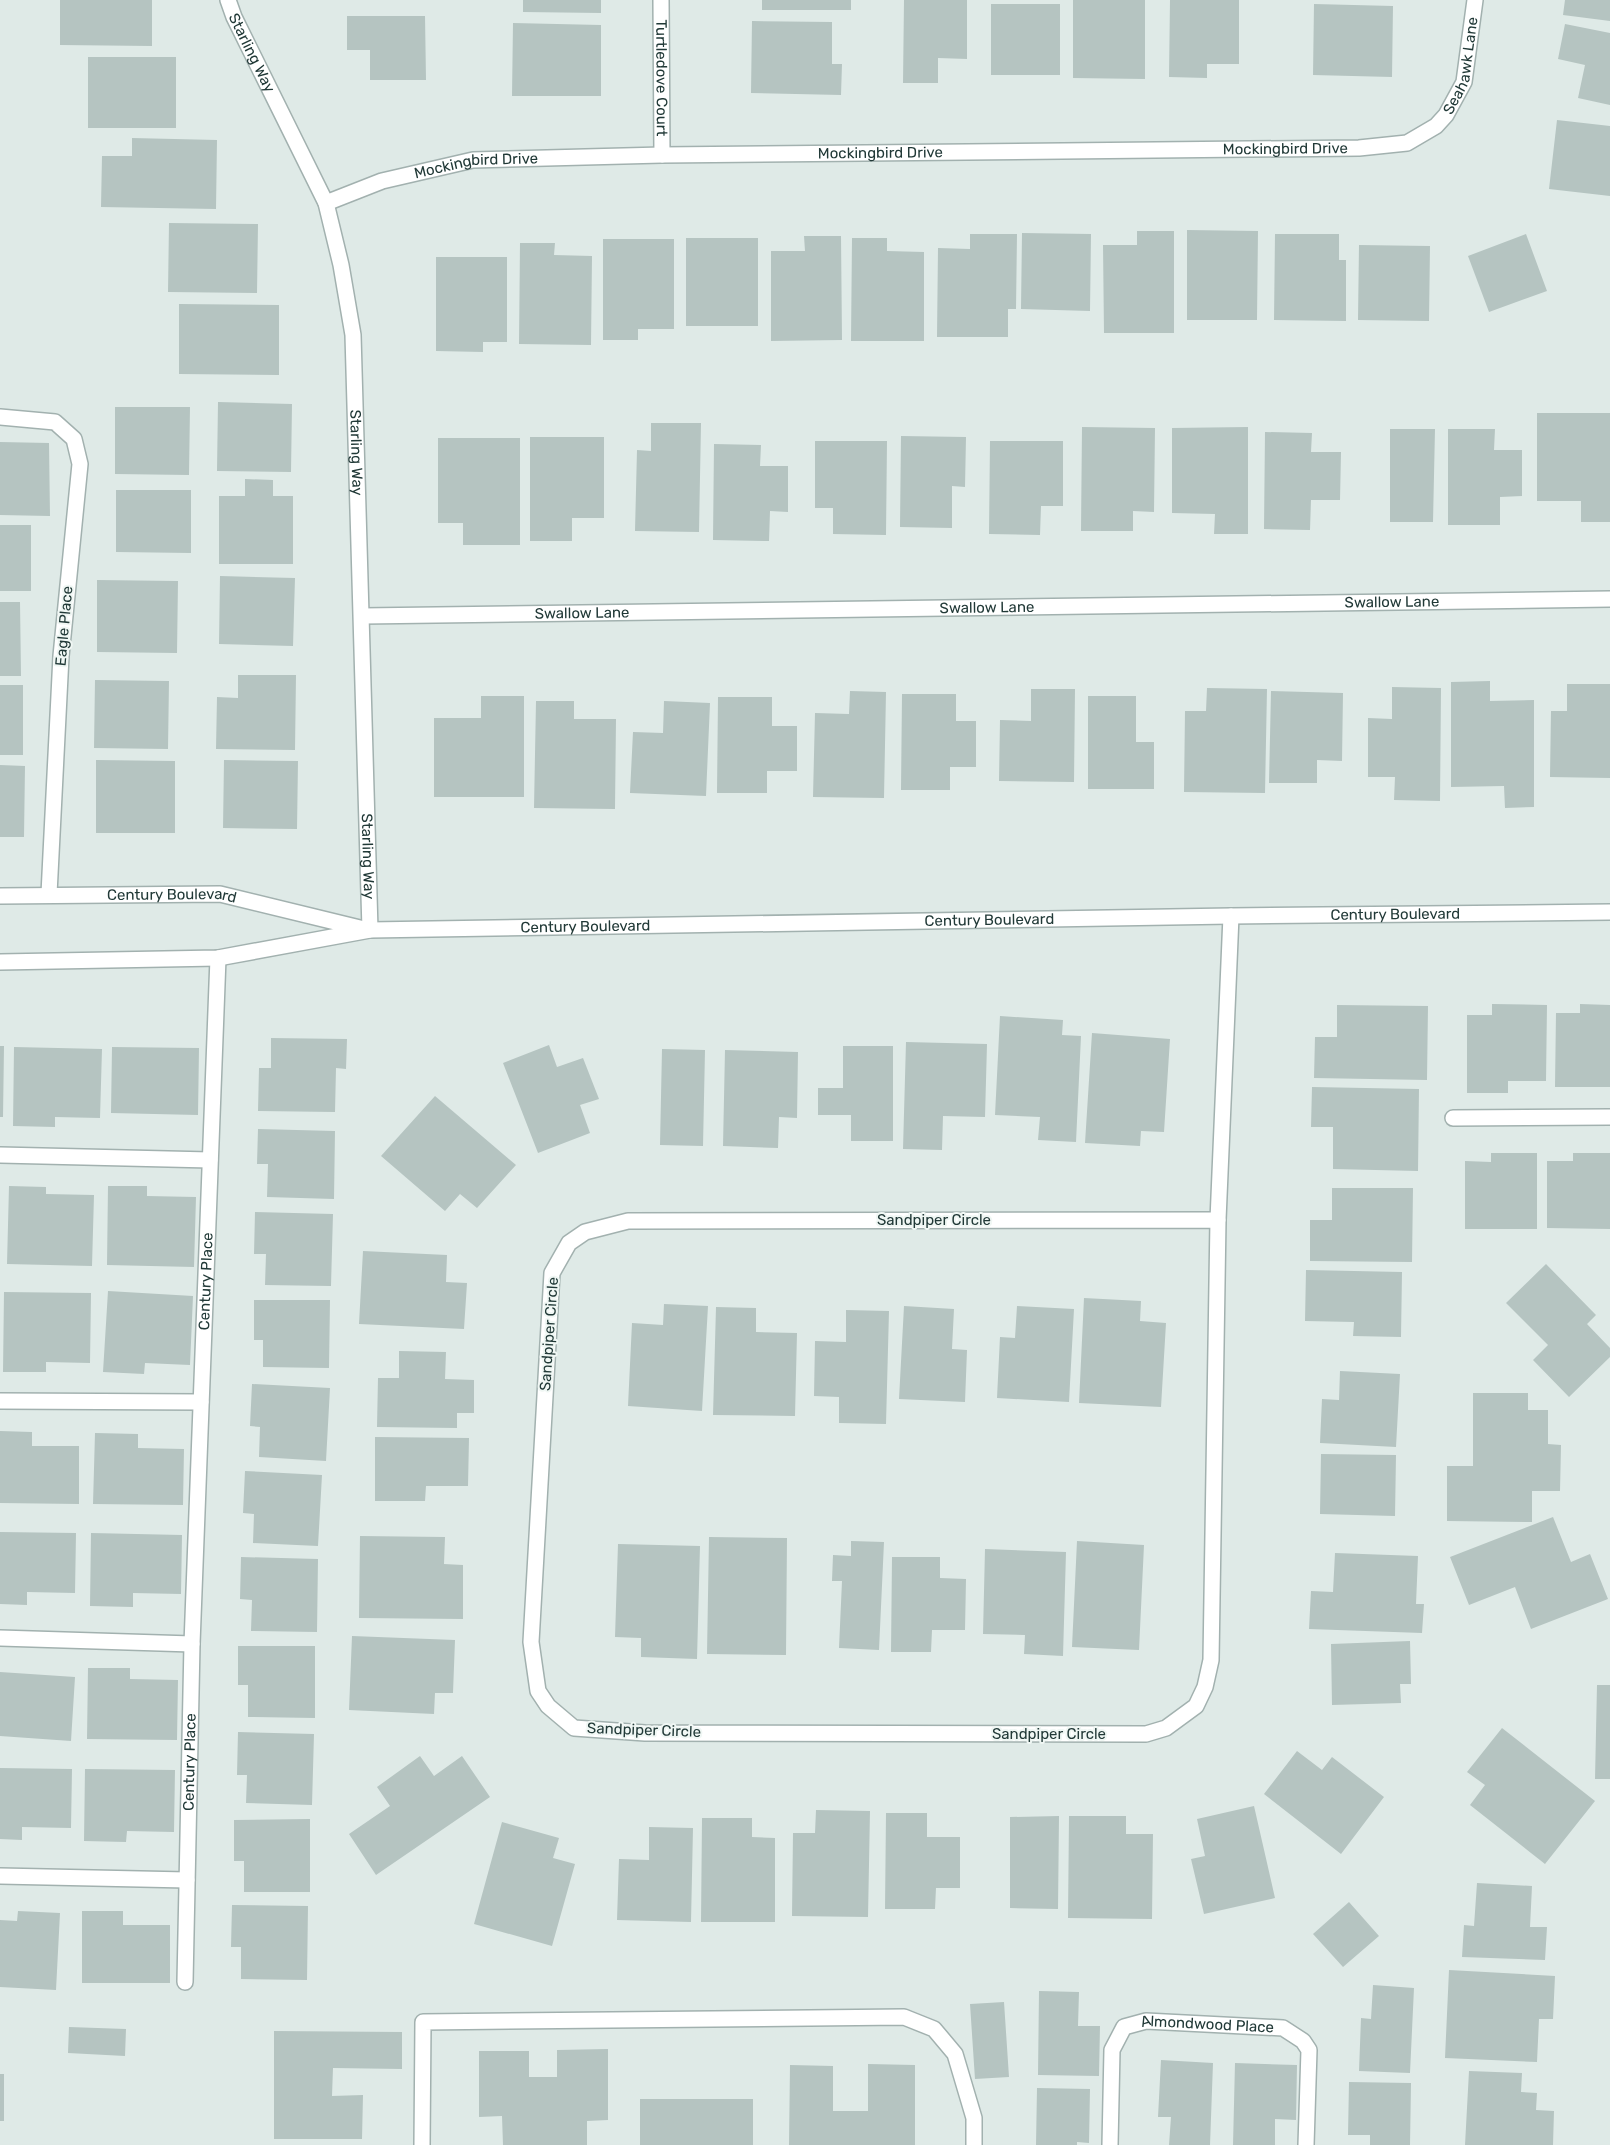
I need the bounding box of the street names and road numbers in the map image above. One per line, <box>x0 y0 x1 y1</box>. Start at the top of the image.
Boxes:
street label: Starling Way <box>225 10 279 95</box>
street label: Seahawk Lane <box>1439 16 1482 117</box>
street label: Turtledove Court <box>652 20 671 137</box>
street label: Mockingbird Drive <box>1223 139 1348 158</box>
street label: Mockingbird Drive <box>818 143 943 162</box>
street label: Mockingbird Drive <box>412 149 538 182</box>
street label: Starling Way <box>346 409 367 496</box>
street label: Eagle Place <box>52 585 76 667</box>
street label: Swallow Lane <box>1344 592 1439 612</box>
street label: Swallow Lane <box>939 598 1034 617</box>
street label: Swallow Lane <box>534 603 629 623</box>
street label: Starling Way <box>358 813 378 900</box>
street label: Century Boulevard <box>107 885 239 907</box>
street label: Century Boulevard <box>1330 905 1460 924</box>
street label: Century Boulevard <box>924 910 1054 930</box>
street label: Century Boulevard <box>520 916 650 937</box>
street label: Sandpiper Circle <box>877 1211 991 1229</box>
street label: Century Place <box>195 1232 217 1331</box>
street label: Sandpiper Circle <box>536 1276 562 1392</box>
street label: Century Place <box>180 1713 200 1811</box>
street label: Sandpiper Circle <box>587 1719 701 1741</box>
street label: Sandpiper Circle <box>992 1725 1106 1743</box>
street label: Almondwood Place <box>1138 2011 1274 2037</box>

